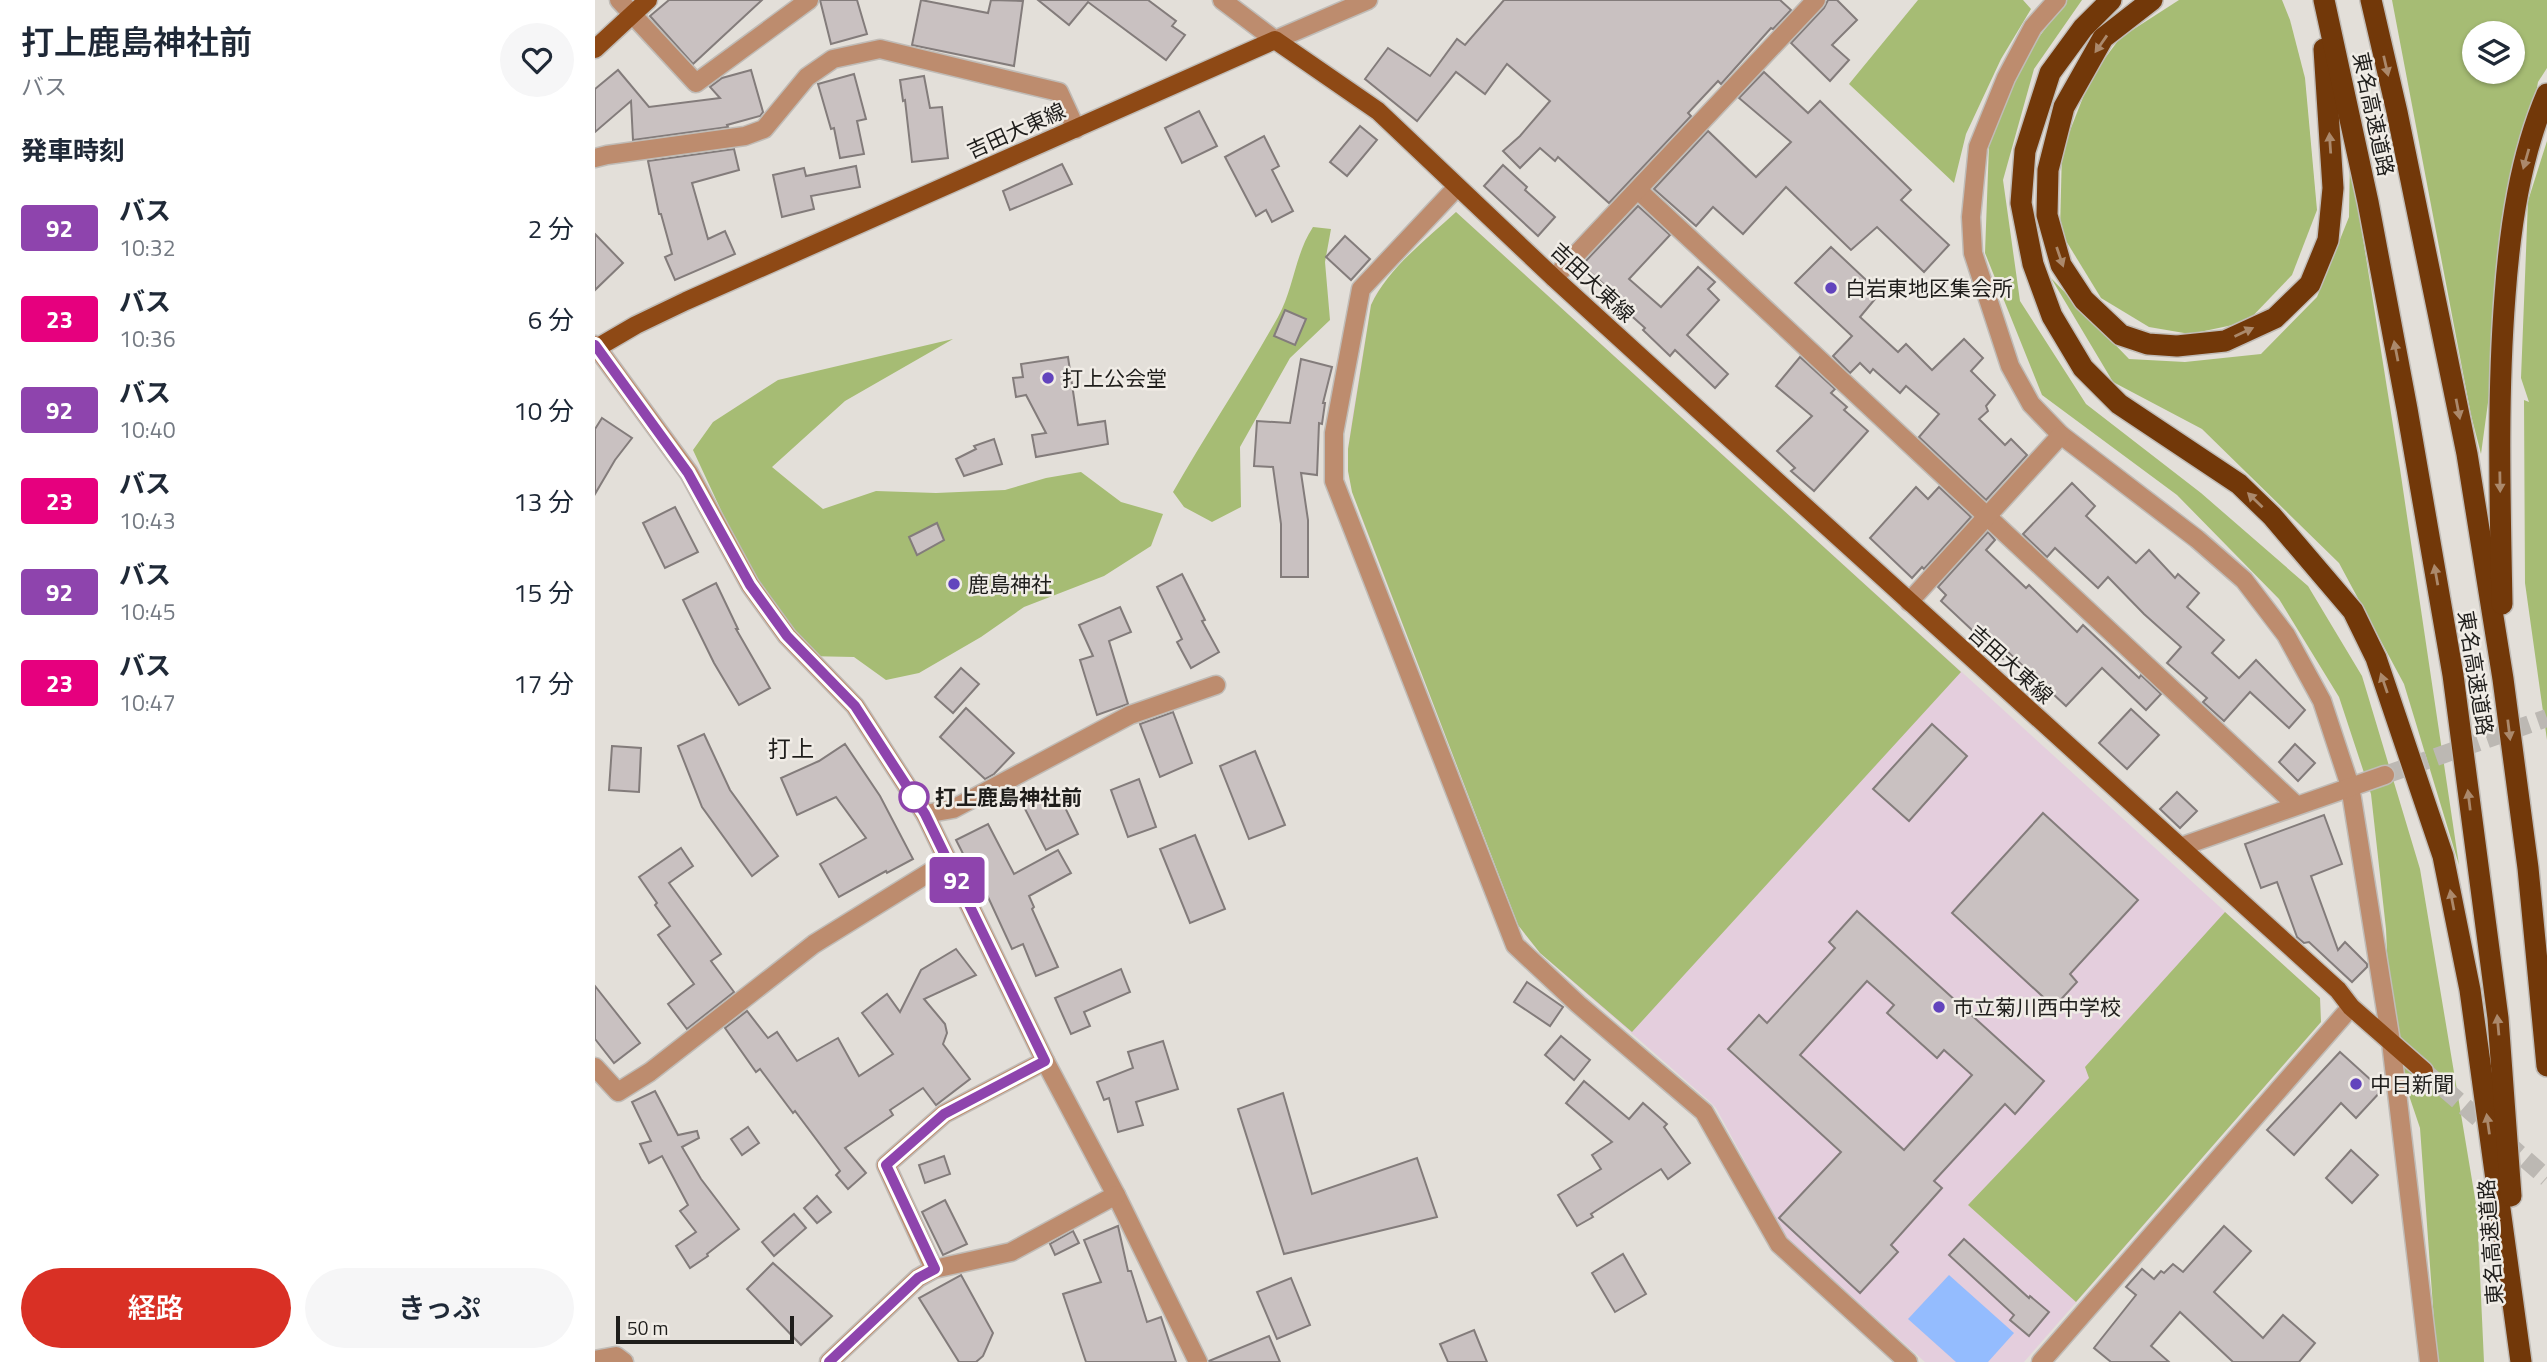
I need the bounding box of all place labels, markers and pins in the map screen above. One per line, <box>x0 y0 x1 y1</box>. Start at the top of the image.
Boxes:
place label: 白岩東地区集会所 <box>1845 272 2013 304</box>
marker: 白岩東地区集会所 <box>1823 280 1839 296</box>
place label: 打上公会堂 <box>1062 362 1167 394</box>
marker: 打上公会堂 <box>1040 370 1056 386</box>
place label: 鹿島神社 <box>968 568 1052 600</box>
marker: 鹿島神社 <box>946 576 962 592</box>
place label: 打上鹿島神社前 <box>935 781 1082 813</box>
marker: 打上鹿島神社前 <box>899 782 929 812</box>
place label: 市立菊川西中学校 <box>1953 991 2121 1023</box>
marker: 市立菊川西中学校 <box>1931 999 1947 1015</box>
place label: 中日新聞 <box>2370 1068 2454 1100</box>
marker: 中日新聞 <box>2348 1076 2364 1092</box>

